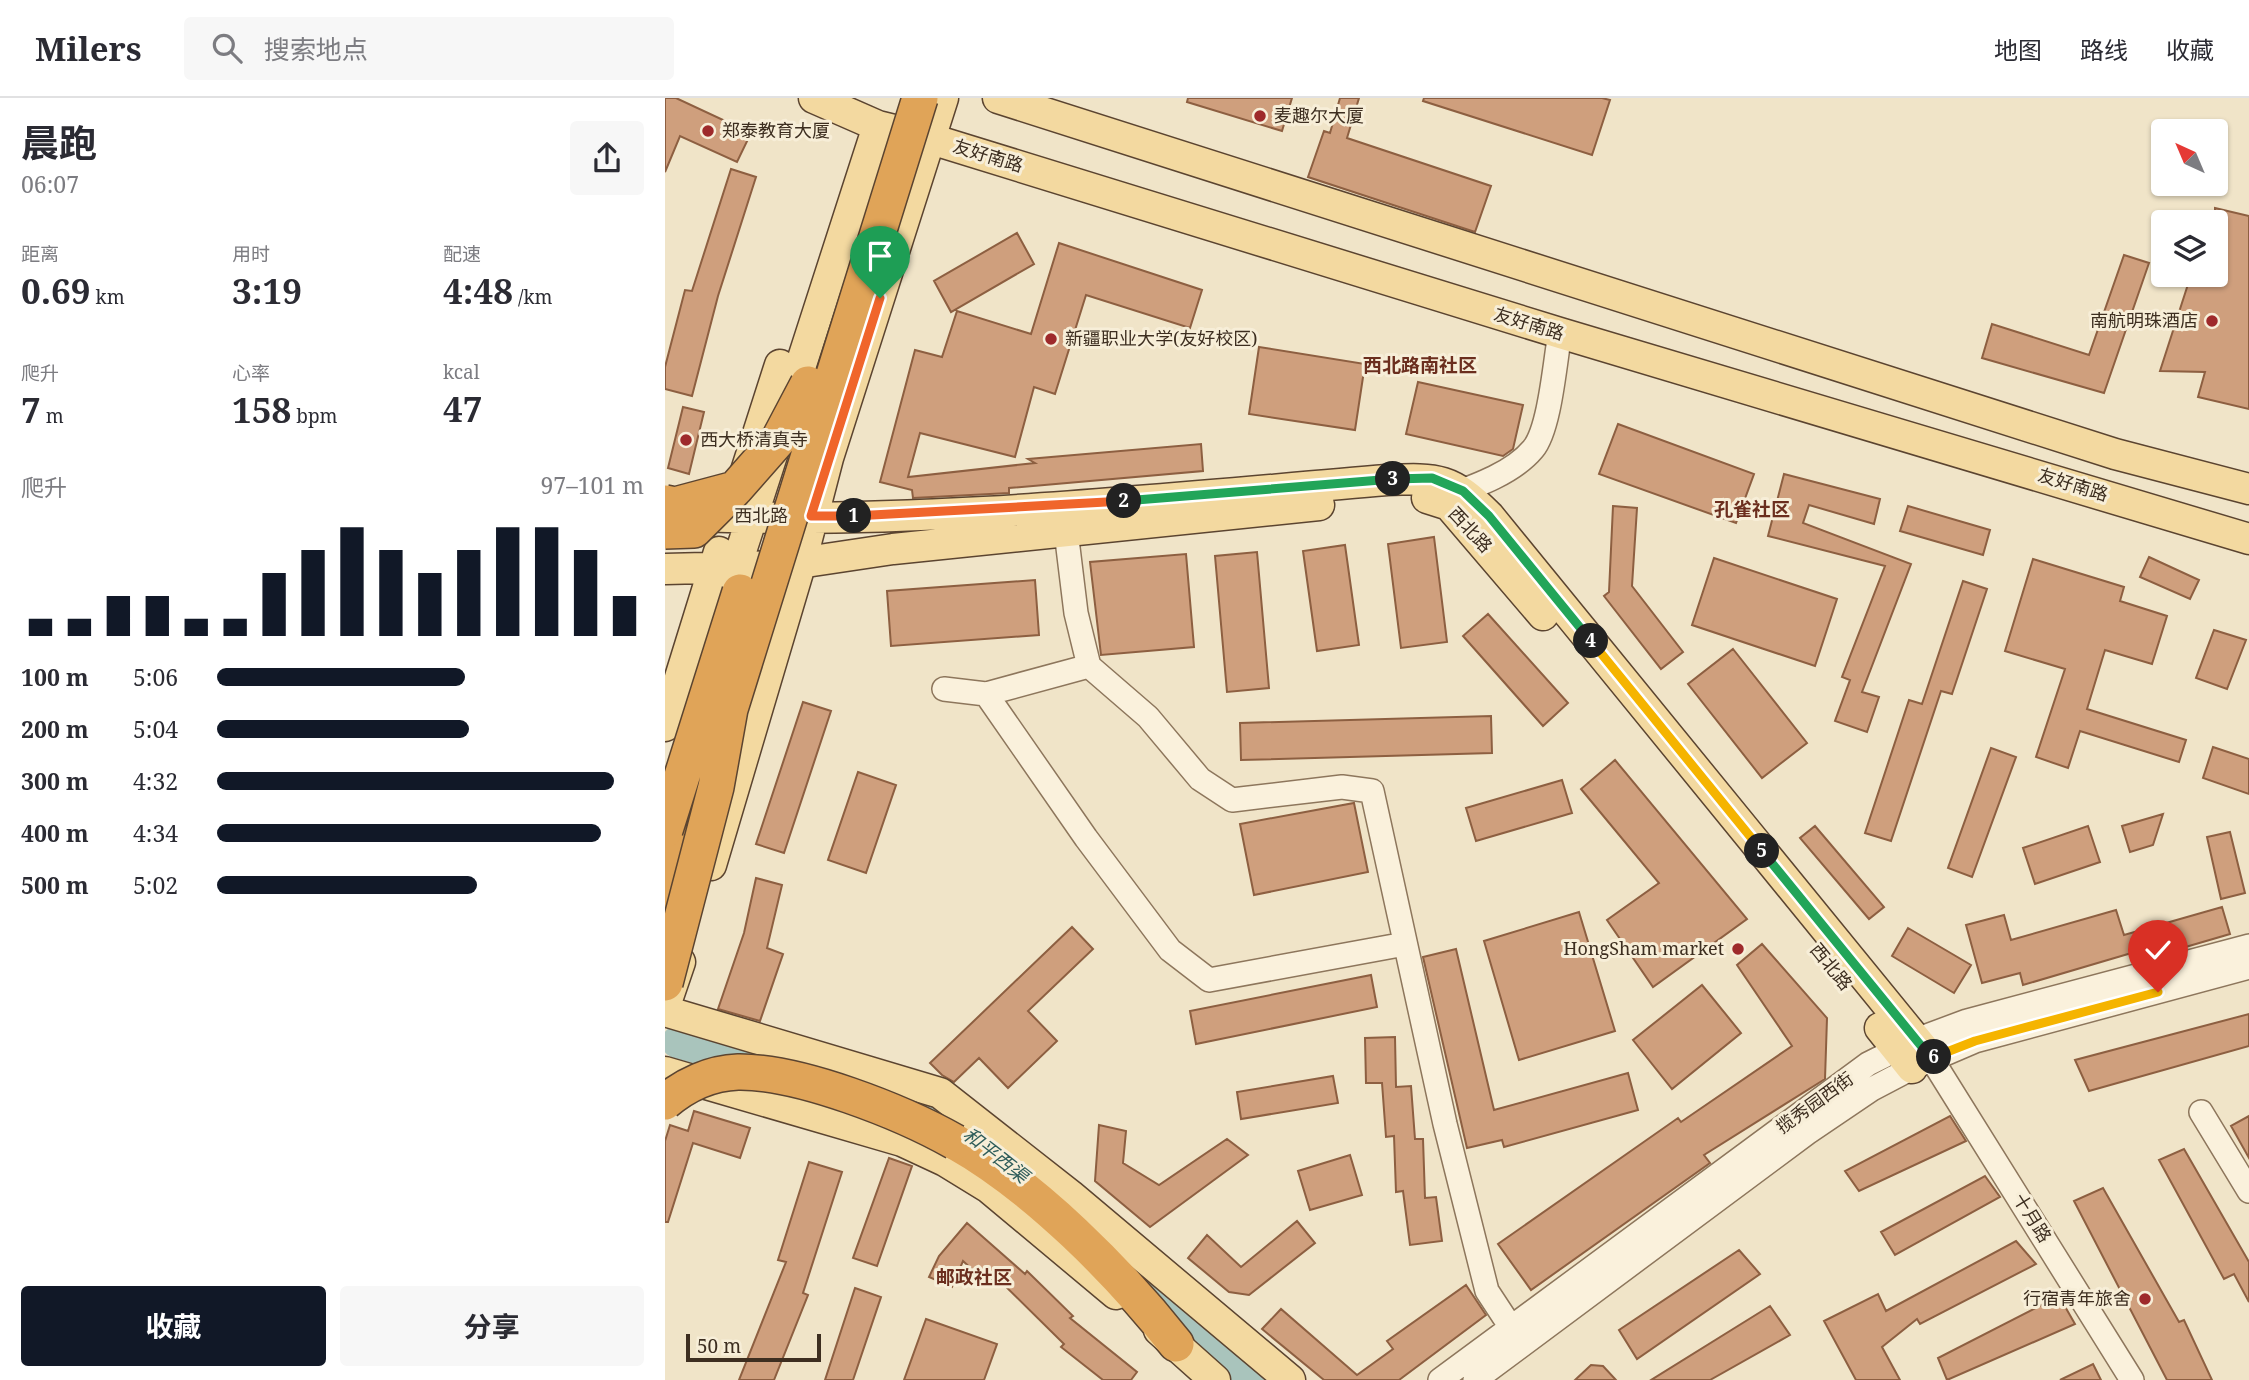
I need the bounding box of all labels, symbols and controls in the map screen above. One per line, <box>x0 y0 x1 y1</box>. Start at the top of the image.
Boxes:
search box <box>184 17 674 80</box>
text: Milers <box>35 26 142 71</box>
icon: search <box>208 29 246 67</box>
text: 搜索地点 <box>264 31 368 67</box>
text: 地图 <box>1994 33 2042 66</box>
text: 路线 <box>2080 33 2128 66</box>
text: 收藏 <box>2166 33 2214 66</box>
place label: 麦趣尔大厦 <box>1274 103 1364 127</box>
marker: 麦趣尔大厦 <box>1252 108 1268 124</box>
text: 晨跑 <box>21 116 97 168</box>
place label: 郑泰教育大厦 <box>722 118 830 142</box>
north arrow <box>2151 119 2228 196</box>
map controls <box>2151 119 2228 287</box>
button: share <box>570 121 644 195</box>
marker: 郑泰教育大厦 <box>700 123 716 139</box>
street label: 友好南路 <box>950 133 1026 177</box>
text: 06:07 <box>21 168 79 200</box>
button: layers <box>2151 210 2228 287</box>
pin <box>850 226 910 298</box>
icon: arrive <box>861 237 899 275</box>
text: 距离 <box>21 241 59 267</box>
text: 用时 <box>232 241 270 267</box>
text: 配速 <box>443 241 481 267</box>
text: 0.69 <box>21 267 91 314</box>
text: 3:19 <box>232 267 302 314</box>
text: 4:48 <box>443 267 513 314</box>
text: km <box>91 284 125 310</box>
text: /km <box>513 284 552 310</box>
street label: 友好南路 <box>1491 301 1567 345</box>
place label: 南航明珠酒店 <box>2090 308 2198 332</box>
marker: 南航明珠酒店 <box>2204 313 2220 329</box>
place label: 新疆职业大学(友好校区) <box>1065 326 1257 350</box>
marker: 新疆职业大学(友好校区) <box>1043 331 1059 347</box>
district label: 西北路南社区 <box>1363 352 1477 378</box>
text: kcal <box>443 359 480 385</box>
text: 爬升 <box>21 360 59 386</box>
text: 心率 <box>232 360 270 386</box>
text: 47 <box>443 385 483 432</box>
text: 7 <box>21 386 41 433</box>
text: 158 <box>232 386 291 433</box>
text: m <box>41 403 64 429</box>
text: bpm <box>291 403 338 429</box>
place label: 西大桥清真寺 <box>700 427 808 451</box>
marker: 西大桥清真寺 <box>678 432 694 448</box>
pin: 3 <box>1375 462 1411 496</box>
street label: 友好南路 <box>2035 462 2111 506</box>
text: 3 <box>1387 465 1398 491</box>
text: 97–101 m <box>541 469 644 501</box>
text: 爬升 <box>21 471 67 503</box>
pin: 2 <box>1107 484 1141 518</box>
text: 2 <box>1118 487 1129 513</box>
district label: 孔雀社区 <box>1714 496 1790 522</box>
pin: 1 <box>837 498 871 534</box>
street label: 西北路 <box>1444 501 1498 557</box>
text: 1 <box>848 502 859 528</box>
street label: 西北路 <box>734 503 788 527</box>
pin: 4 <box>1573 624 1609 658</box>
text: 4 <box>1585 627 1596 653</box>
text: 100 m <box>21 661 89 693</box>
text: 5:06 <box>133 661 178 693</box>
text: 200 m <box>21 713 89 745</box>
text: 5:04 <box>133 713 178 745</box>
text: 300 m <box>21 765 89 797</box>
text: 4:32 <box>133 765 178 797</box>
text: 400 m <box>21 817 89 849</box>
text: 4:34 <box>133 817 178 849</box>
pin: 5 <box>1745 834 1779 868</box>
text: 5 <box>1756 837 1767 863</box>
text: 500 m <box>21 869 89 901</box>
text: 5:02 <box>133 869 178 901</box>
pin <box>2128 920 2188 992</box>
icon: check <box>2139 931 2177 969</box>
place label: HongSham market <box>1563 936 1724 960</box>
street label: 西北路 <box>1805 938 1858 995</box>
marker: HongSham market <box>1730 941 1746 957</box>
pin: 6 <box>1917 1040 1951 1074</box>
text: 6 <box>1928 1043 1939 1069</box>
street label: 揽秀园西街 <box>1771 1066 1858 1138</box>
water label: 和平西渠 <box>958 1121 1036 1190</box>
street label: 十月路 <box>2008 1188 2057 1247</box>
district label: 邮政社区 <box>936 1264 1012 1290</box>
button: 收藏 <box>21 1286 326 1366</box>
button: 分享 <box>340 1286 644 1366</box>
place label: 行宿青年旅舍 <box>2023 1286 2131 1310</box>
marker: 行宿青年旅舍 <box>2137 1291 2153 1307</box>
scale bar <box>686 1331 821 1363</box>
text: 50 m <box>697 1333 741 1359</box>

